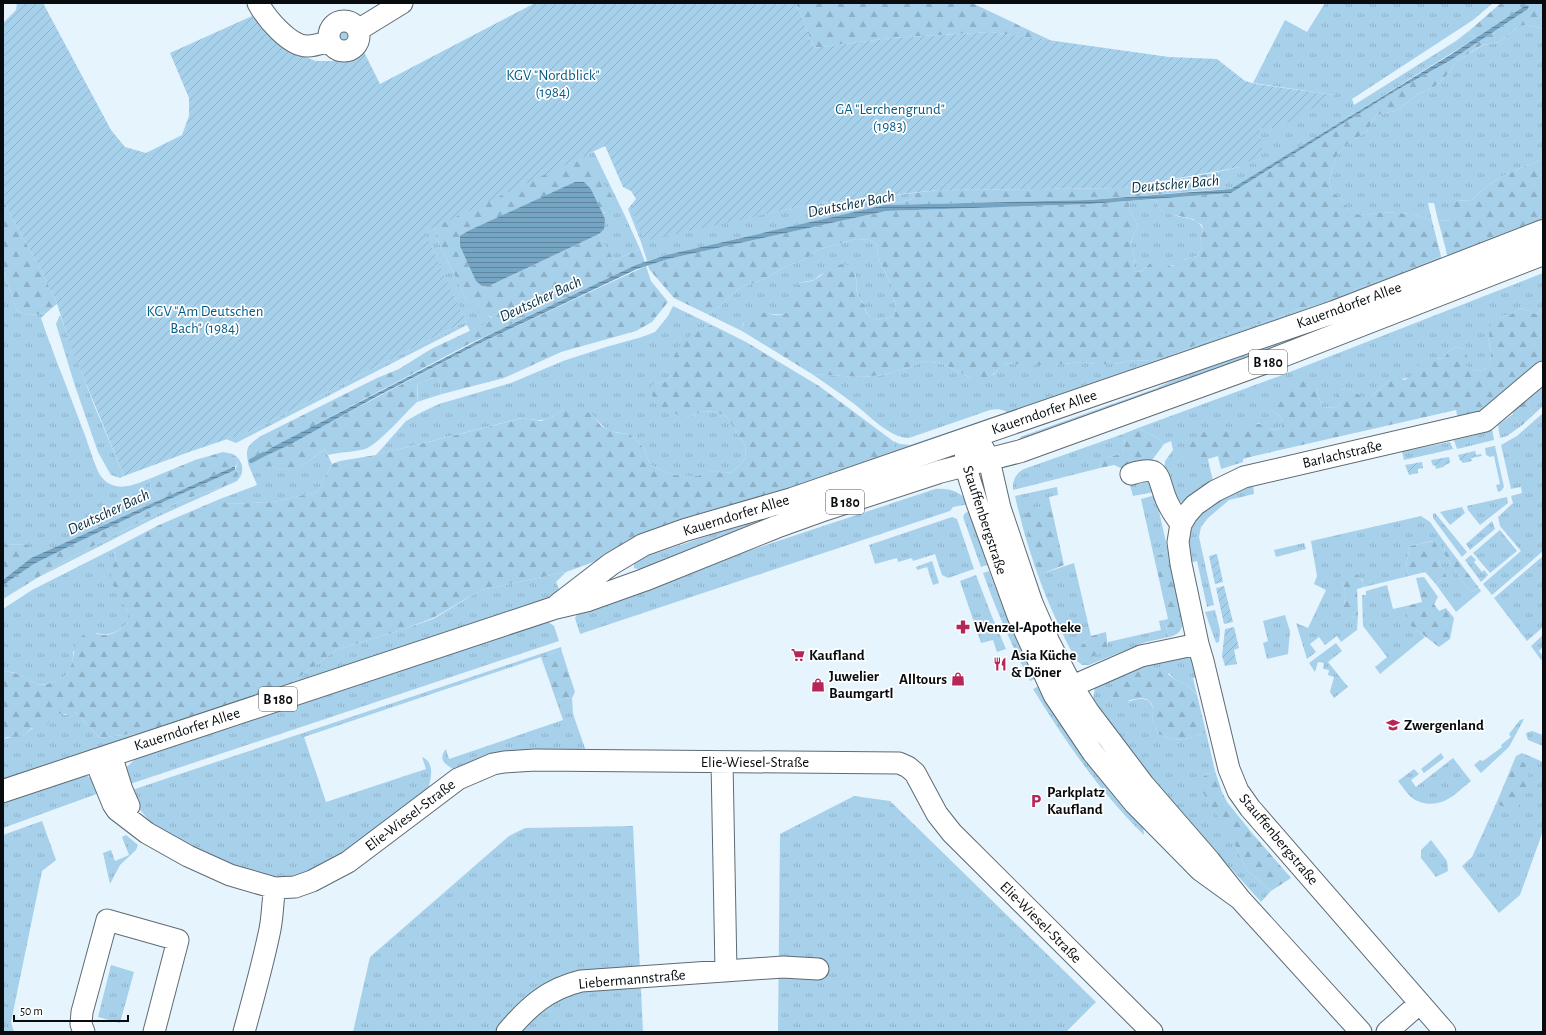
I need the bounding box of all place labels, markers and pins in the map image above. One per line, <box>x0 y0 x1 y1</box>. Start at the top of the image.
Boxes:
pharmacy icon: Wenzel-Apotheke <box>955 619 971 635</box>
place label: Wenzel-Apotheke <box>974 620 1081 635</box>
supermarket icon: Kaufland <box>790 647 806 663</box>
place label: Kaufland <box>809 648 865 663</box>
place label: Asia Küche & Döner <box>1011 648 1076 680</box>
restaurant icon: Asia Küche & Döner <box>992 656 1008 672</box>
place label: Juwelier Baumgartl <box>829 669 894 701</box>
shop icon: Alltours <box>950 671 966 687</box>
place label: Alltours <box>899 672 947 687</box>
shop icon: Juwelier Baumgartl <box>810 677 826 693</box>
school or university icon: Zwergenland <box>1385 717 1401 733</box>
place label: Zwergenland <box>1404 718 1484 733</box>
place label: Parkplatz Kaufland <box>1047 785 1105 817</box>
parking icon: Parkplatz Kaufland <box>1028 793 1044 809</box>

